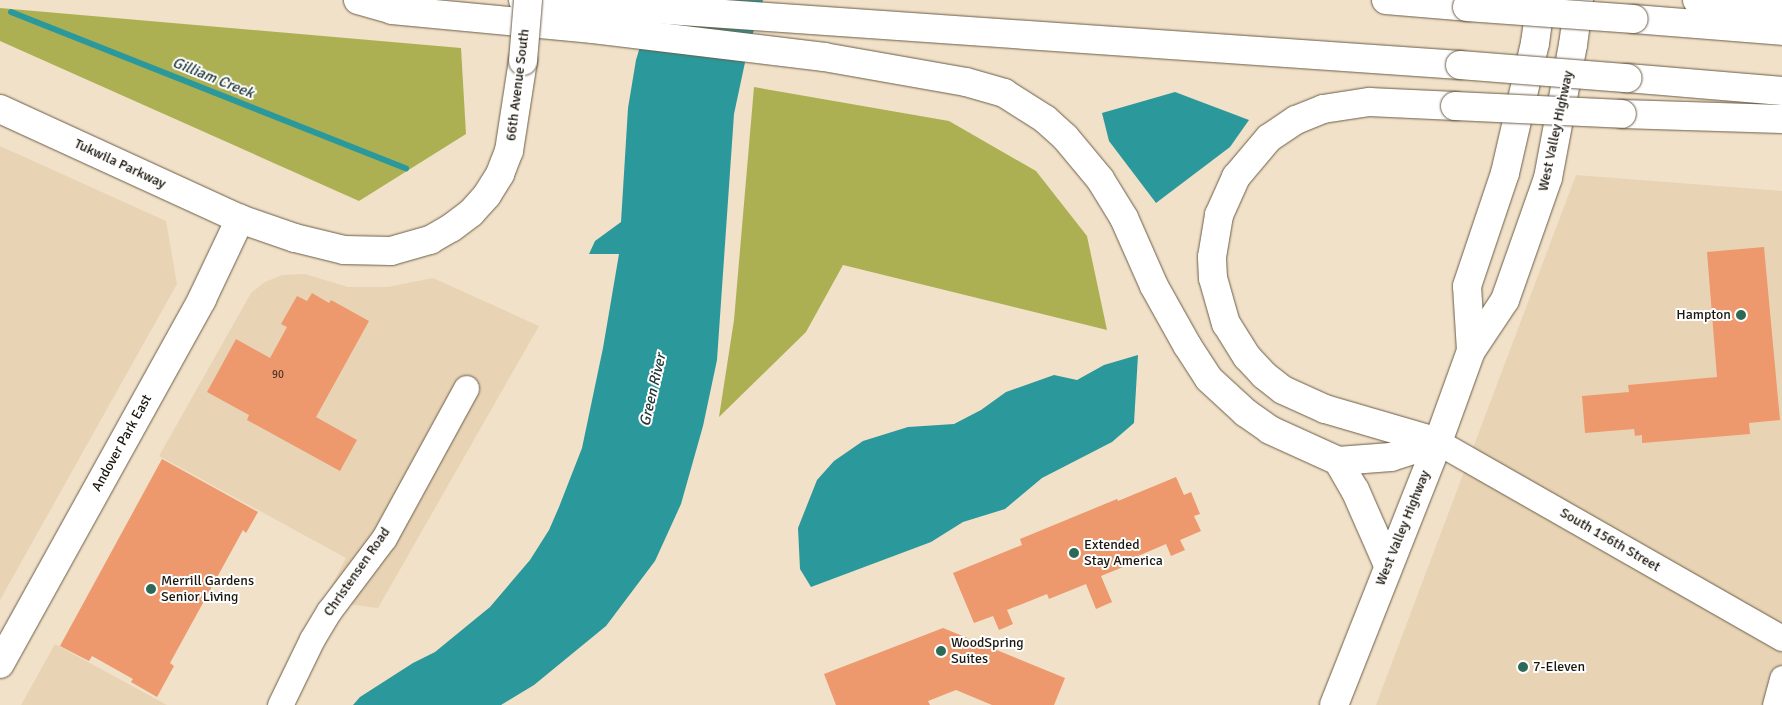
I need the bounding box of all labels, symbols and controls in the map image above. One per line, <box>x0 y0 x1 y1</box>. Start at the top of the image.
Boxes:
street label: 66th Avenue South <box>503 28 533 142</box>
water label: Gilliam Creek <box>170 54 256 102</box>
street label: West Valley Highway <box>1535 69 1577 193</box>
street label: Tukwila Parkway <box>72 135 168 193</box>
place label: Hampton <box>1676 307 1731 323</box>
marker: Hampton <box>1735 309 1747 321</box>
water label: Green River <box>636 352 670 428</box>
house number: 90 <box>272 368 284 382</box>
street label: Andover Park East <box>88 392 156 494</box>
street label: West Valley Highway <box>1372 468 1434 588</box>
street label: South 156th Street <box>1557 504 1663 576</box>
street label: Christensen Road <box>320 524 394 620</box>
place label: Extended Stay America <box>1084 537 1163 570</box>
marker: Extended Stay America <box>1068 547 1080 559</box>
place label: Merrill Gardens Senior Living <box>161 573 254 606</box>
marker: Merrill Gardens Senior Living <box>145 583 157 595</box>
place label: WoodSpring Suites <box>951 635 1024 668</box>
marker: WoodSpring Suites <box>935 645 947 657</box>
place label: 7-Eleven <box>1533 659 1585 675</box>
marker: 7-Eleven <box>1517 661 1529 673</box>

